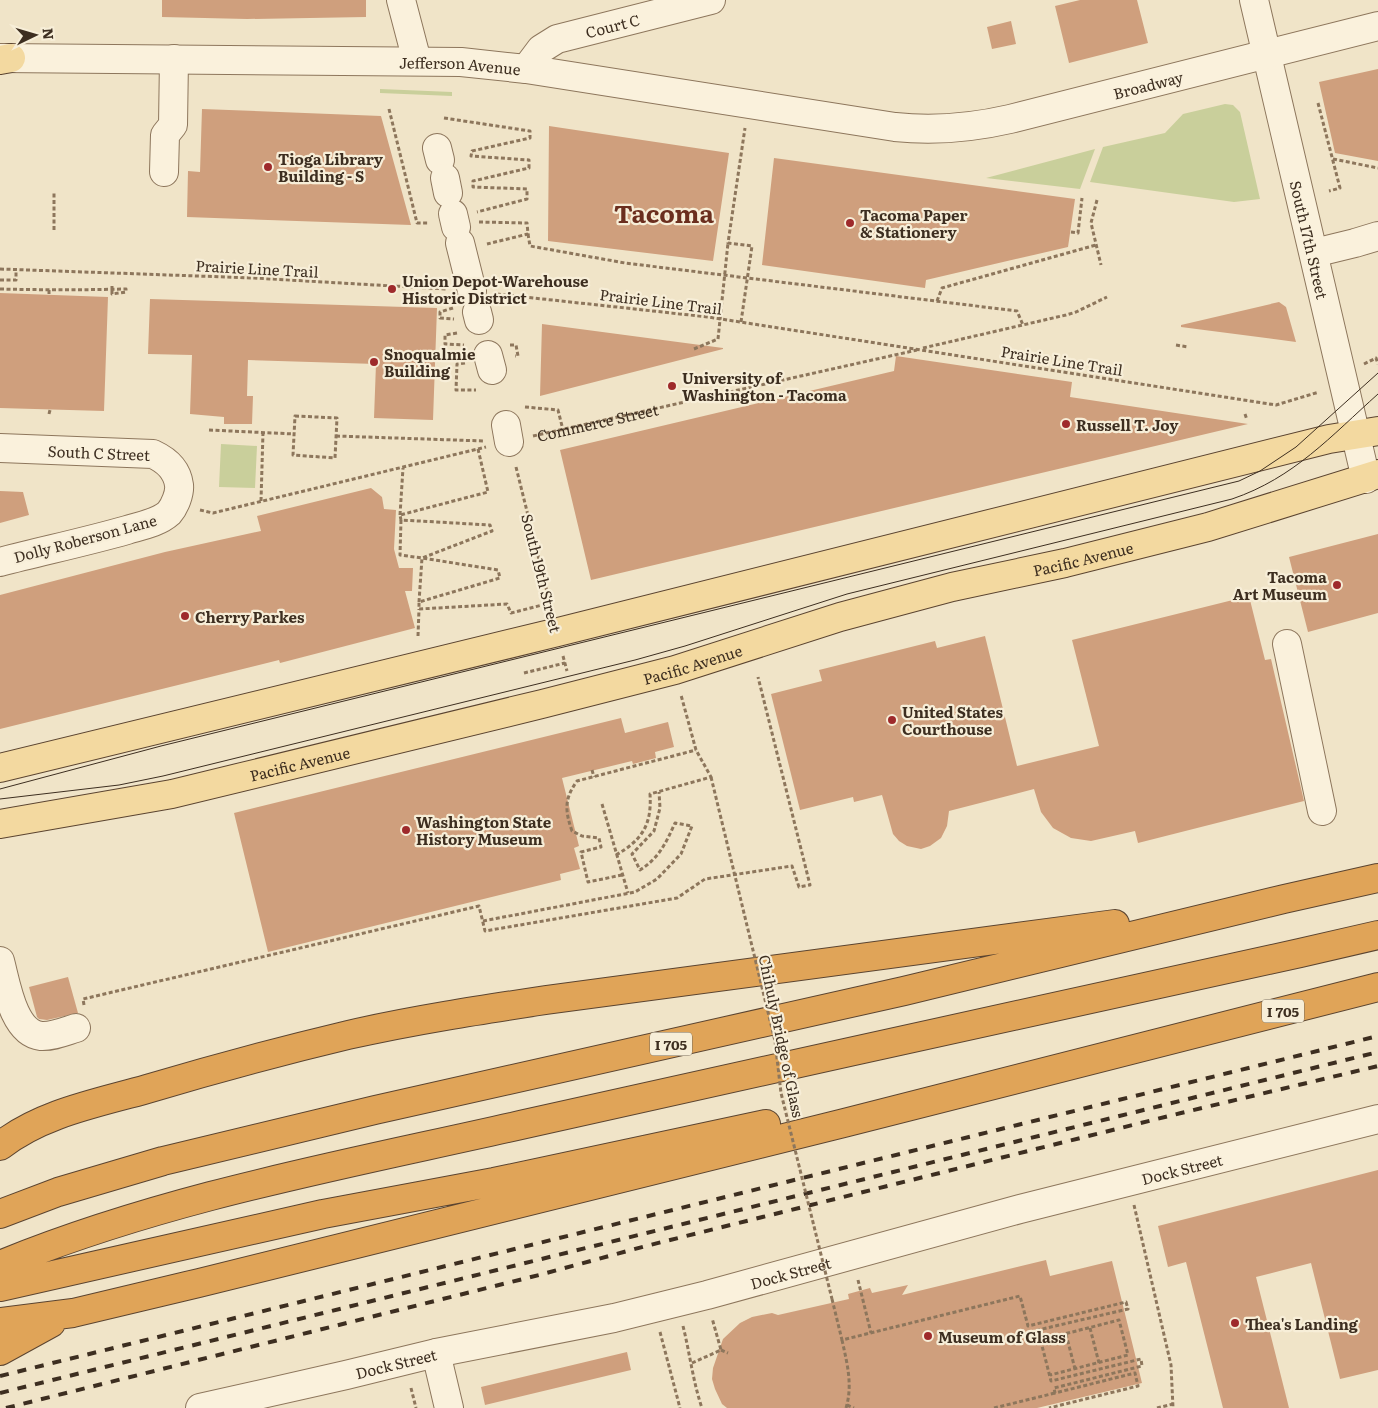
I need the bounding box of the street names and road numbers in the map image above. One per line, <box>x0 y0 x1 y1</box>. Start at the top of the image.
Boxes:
street label: Court C <box>583 7 642 43</box>
street label: Jefferson Avenue <box>399 50 522 80</box>
street label: Broadway <box>1111 64 1186 104</box>
street label: South 17th Street <box>1285 178 1335 301</box>
street label: Prairie Line Trail <box>195 253 319 283</box>
street label: Prairie Line Trail <box>598 282 724 320</box>
street label: Prairie Line Trail <box>999 339 1125 381</box>
street label: Commerce Street <box>534 397 660 446</box>
street label: South C Street <box>47 438 150 465</box>
street label: Dolly Roberson Lane <box>11 508 159 568</box>
street label: South 19th Street <box>516 511 568 635</box>
street label: Pacific Avenue <box>1031 535 1136 581</box>
street label: Pacific Avenue <box>640 638 745 689</box>
street label: Pacific Avenue <box>247 740 352 786</box>
street label: Chihuly Bridge of Glass <box>754 952 811 1120</box>
road number: I 705 <box>1262 999 1304 1022</box>
road number: I 705 <box>650 1032 692 1056</box>
street label: Dock Street <box>1139 1147 1225 1190</box>
street label: Dock Street <box>747 1250 833 1294</box>
street label: Dock Street <box>353 1342 439 1384</box>

